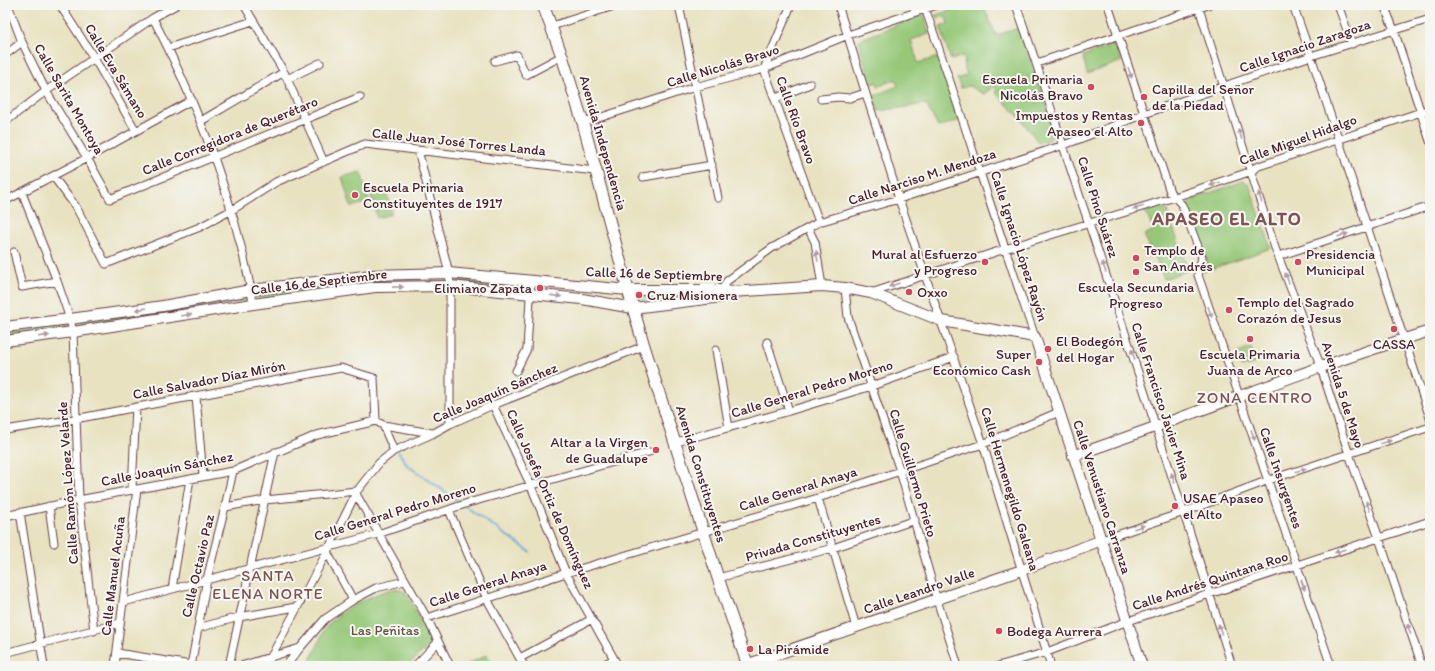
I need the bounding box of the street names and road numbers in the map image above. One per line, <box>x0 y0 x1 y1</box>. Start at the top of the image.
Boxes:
street label: Calle Ignacio Zaragoza <box>1237 15 1374 76</box>
street label: Calle Eva Sámano <box>81 21 151 121</box>
street label: Calle Sarita Montoya <box>30 41 108 157</box>
street label: Calle Nicolás Bravo <box>665 41 781 91</box>
street label: Avenida Independencia <box>576 74 630 212</box>
street label: Calle Río Bravo <box>772 74 820 166</box>
street label: Calle Corregidora de Querétaro <box>140 93 320 179</box>
street label: Calle Miguel Hidalgo <box>1237 111 1359 169</box>
street label: Calle Juan José Torres Landa <box>371 124 548 160</box>
street label: Calle Narciso M. Mendoza <box>846 145 998 209</box>
street label: Calle Pino Suárez <box>1074 154 1123 260</box>
street label: Calle Ignacio López Rayón <box>987 168 1051 324</box>
street label: Calle 16 de Septiembre <box>585 263 723 285</box>
street label: Calle 16 de Septiembre <box>250 265 388 299</box>
street label: Calle Francisco Javier Mina <box>1128 320 1195 482</box>
street label: Avenida 5 de Mayo <box>1318 340 1368 450</box>
street label: Calle General Pedro Moreno <box>729 356 895 422</box>
street label: Calle Salvador Díaz Mirón <box>131 357 287 403</box>
street label: Calle Joaquín Sánchez <box>430 359 561 427</box>
street label: Calle Ramón López Velarde <box>54 401 82 565</box>
street label: Avenida Constituyentes <box>672 403 730 545</box>
street label: Calle Hermenegildo Galeana <box>977 405 1043 573</box>
street label: Calle Josefa Ortiz de Domínguez <box>503 407 598 592</box>
street label: Calle Guillermo Prieto <box>885 407 941 539</box>
street label: Calle Venustiano Carranza <box>1069 418 1135 577</box>
street label: Calle Insurgentes <box>1256 425 1306 531</box>
street label: Calle Joaquín Sánchez <box>100 448 235 490</box>
street label: Calle General Anaya <box>737 463 860 515</box>
street label: Calle General Pedro Moreno <box>312 479 478 545</box>
street label: Privada Constituyentes <box>743 511 883 565</box>
street label: Calle Octavio Paz <box>178 512 218 619</box>
street label: Calle Manuel Acuña <box>97 515 129 637</box>
street label: Calle Andrés Quintana Roo <box>1130 548 1290 614</box>
street label: Calle General Anaya <box>427 557 550 611</box>
street label: Calle Leandro Valle <box>861 564 977 618</box>

